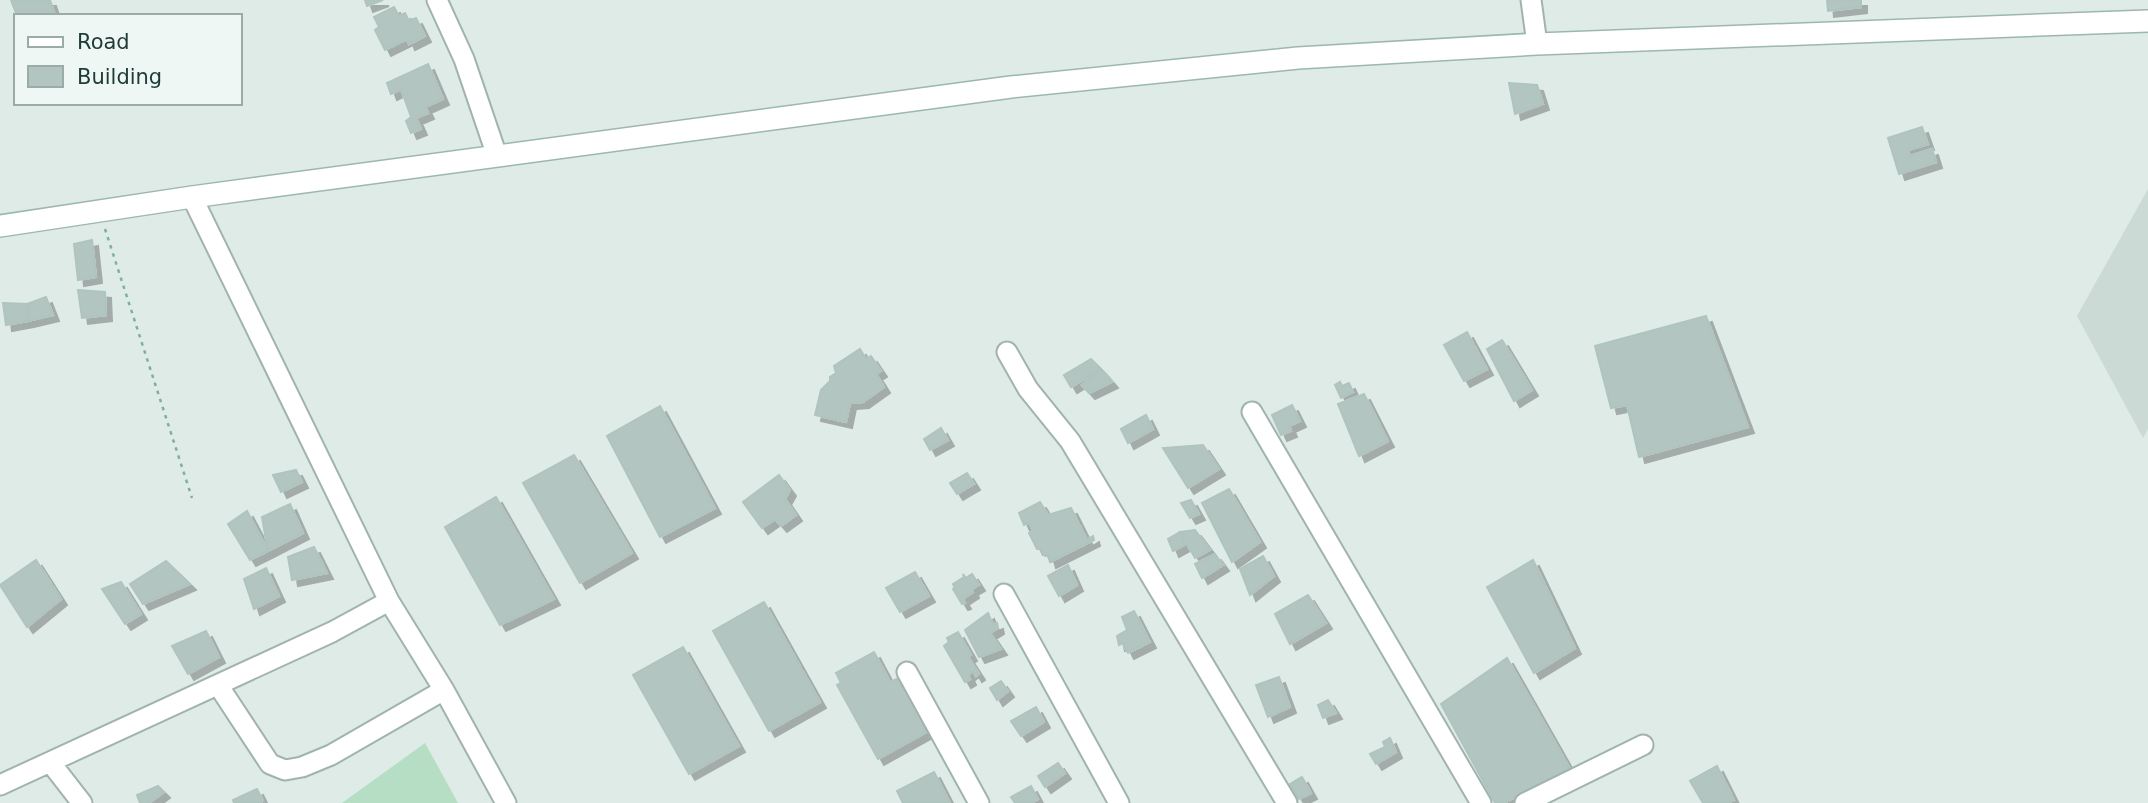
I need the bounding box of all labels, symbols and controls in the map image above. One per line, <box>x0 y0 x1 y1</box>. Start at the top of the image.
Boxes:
legend <box>14 14 242 105</box>
text: Road <box>77 30 130 54</box>
text: Building <box>77 65 162 89</box>

